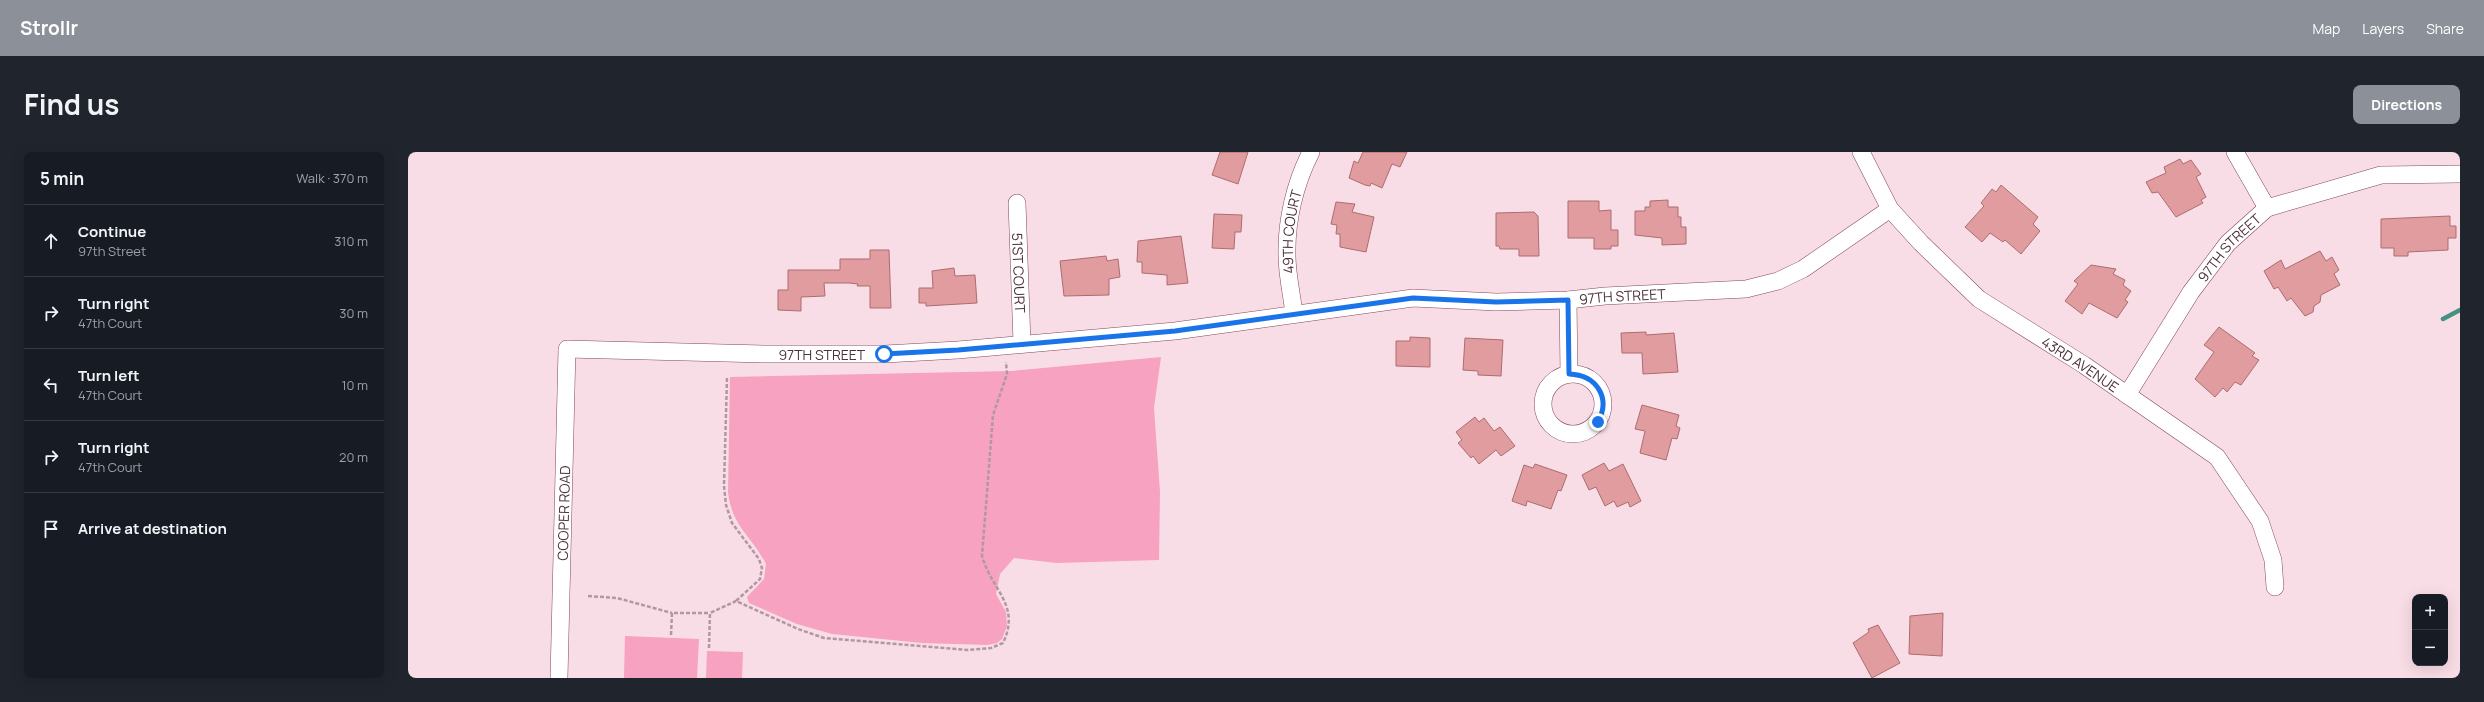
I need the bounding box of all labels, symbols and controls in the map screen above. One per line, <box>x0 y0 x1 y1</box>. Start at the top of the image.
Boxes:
text: Strollr <box>20 15 78 41</box>
text: Map <box>2312 19 2340 38</box>
text: Layers <box>2362 19 2404 38</box>
text: Share <box>2426 19 2464 38</box>
text: Find us <box>24 85 119 123</box>
button: Directions <box>2353 85 2460 124</box>
text: 5 min <box>40 167 84 190</box>
text: Walk · 370 m <box>296 169 368 187</box>
street label: 49TH COURT <box>1277 187 1305 275</box>
street label: 97TH STREET <box>2193 208 2265 285</box>
text: Continue <box>78 221 146 242</box>
icon: ahead <box>40 230 62 252</box>
text: 310 m <box>334 232 368 250</box>
street label: 51ST COURT <box>1009 233 1030 314</box>
text: 97th Street <box>78 242 146 260</box>
street label: 97TH STREET <box>1578 283 1667 308</box>
text: Turn right <box>78 293 149 314</box>
icon: right <box>40 302 62 324</box>
text: 30 m <box>339 304 368 322</box>
text: 47th Court <box>78 314 142 332</box>
street label: 43RD AVENUE <box>2038 331 2123 396</box>
street label: 97TH STREET <box>779 345 866 364</box>
route start <box>875 345 893 363</box>
text: Turn left <box>78 365 140 386</box>
icon: left <box>40 374 62 396</box>
text: 10 m <box>341 376 368 394</box>
text: 47th Court <box>78 386 142 404</box>
route end <box>1589 413 1607 431</box>
text: Turn right <box>78 437 149 458</box>
icon: right <box>40 446 62 468</box>
text: 20 m <box>339 448 368 466</box>
text: 47th Court <box>78 458 142 476</box>
street label: COOPER ROAD <box>552 465 574 561</box>
icon: arrive <box>40 518 62 540</box>
text: Arrive at destination <box>78 518 227 539</box>
map controls <box>2412 594 2448 666</box>
button: + <box>2412 594 2448 630</box>
button: − <box>2412 630 2448 666</box>

